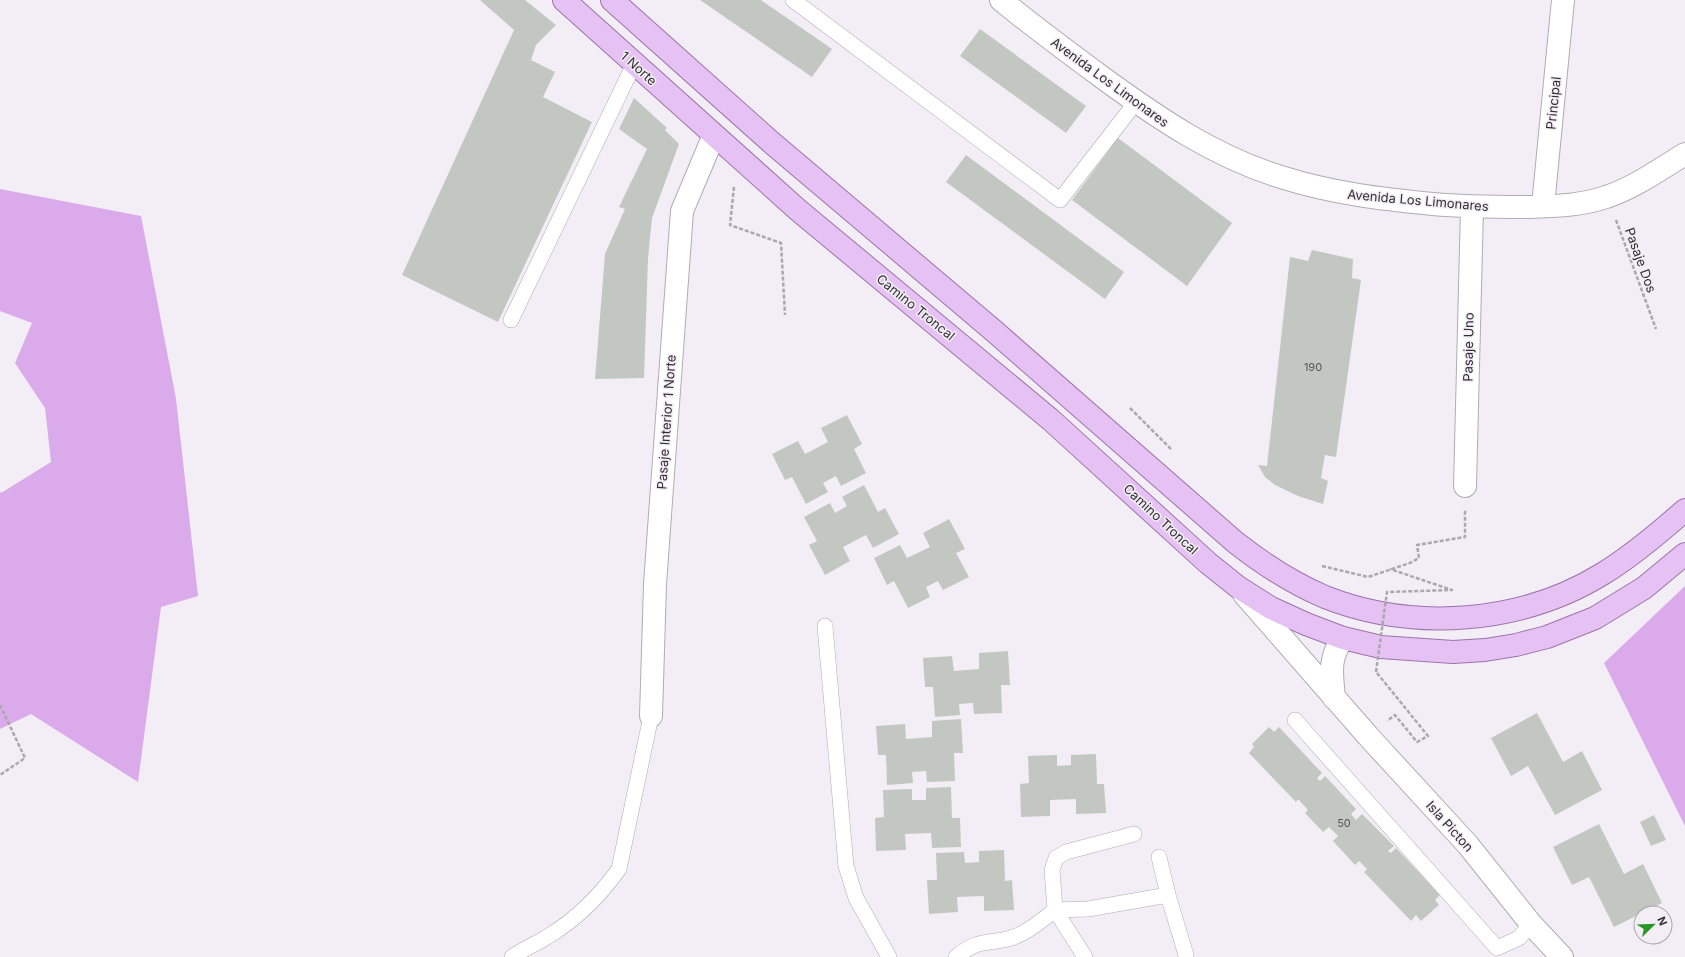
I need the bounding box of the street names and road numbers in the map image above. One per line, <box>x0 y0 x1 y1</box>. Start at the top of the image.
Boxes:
street label: Avenida Los Limonares <box>1048 34 1172 130</box>
street label: 1 Norte <box>618 48 660 88</box>
street label: Principal <box>1542 76 1564 130</box>
street label: Avenida Los Limonares <box>1347 186 1490 214</box>
street label: Pasaje Dos <box>1622 225 1660 295</box>
street label: Camino Troncal <box>874 270 958 344</box>
street label: Pasaje Uno <box>1459 312 1477 382</box>
street label: Pasaje Interior 1 Norte <box>653 354 679 490</box>
street label: Camino Troncal <box>1120 480 1202 558</box>
street label: Isla Picton <box>1423 797 1477 855</box>

